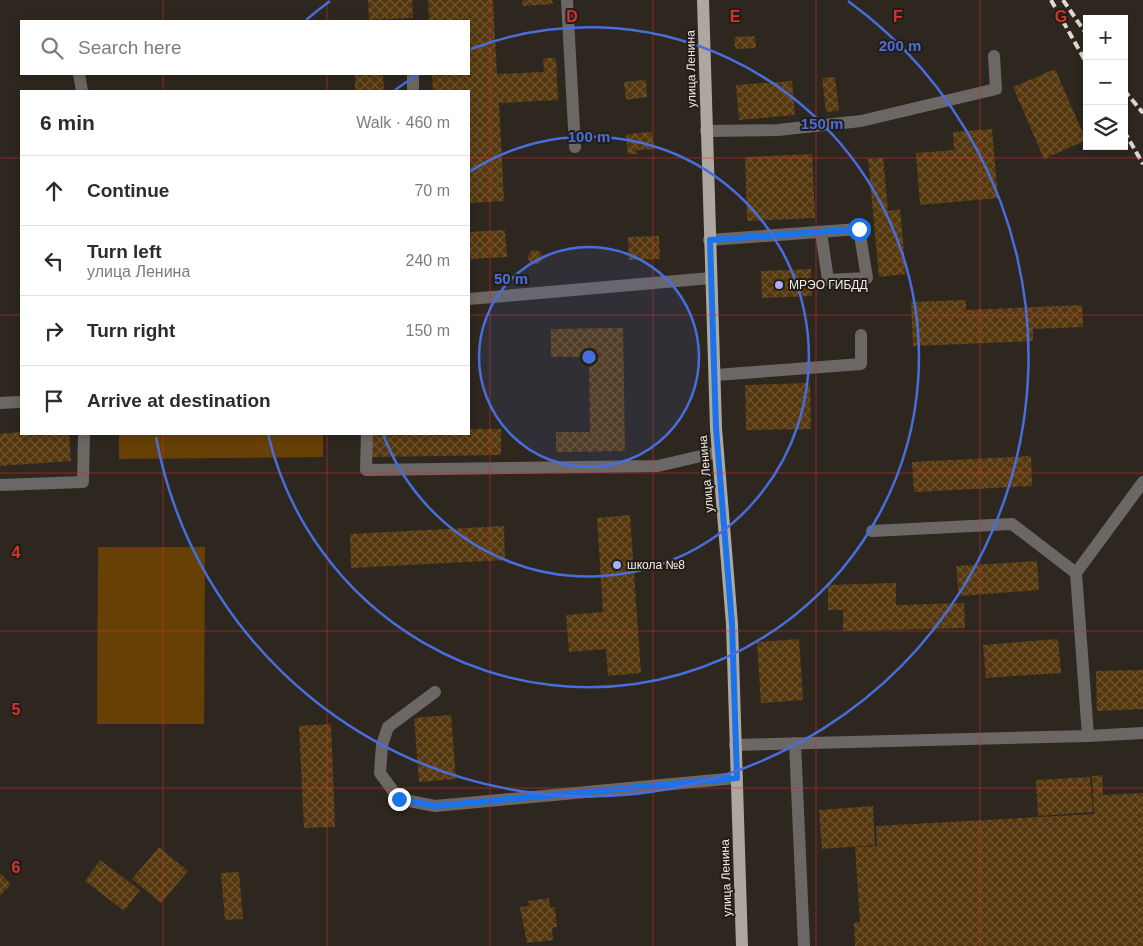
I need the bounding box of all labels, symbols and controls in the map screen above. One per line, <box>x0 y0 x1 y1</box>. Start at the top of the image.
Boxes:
text: D <box>566 8 578 25</box>
text: E <box>730 8 741 25</box>
text: F <box>893 8 903 25</box>
text: G <box>1055 8 1067 25</box>
map controls <box>1083 15 1128 150</box>
button: + <box>1083 15 1128 60</box>
search box <box>20 20 470 75</box>
street label: улица Ленина <box>683 30 699 108</box>
icon: search <box>38 34 66 62</box>
text: Search here <box>78 37 182 58</box>
text: 200 m <box>879 37 921 54</box>
button: − <box>1083 60 1128 105</box>
button: layers <box>1083 105 1128 150</box>
text: 6 min <box>40 111 95 134</box>
text: Walk · 460 m <box>356 114 450 131</box>
text: 150 m <box>801 115 843 132</box>
text: 100 m <box>568 128 610 145</box>
icon: ahead <box>40 177 68 205</box>
text: Continue <box>87 180 169 201</box>
text: 70 m <box>414 182 450 199</box>
route start <box>848 218 871 241</box>
text: Turn left <box>87 241 162 262</box>
icon: left <box>40 247 68 275</box>
text: 240 m <box>406 252 450 269</box>
text: улица Ленина <box>87 263 190 280</box>
text: 50 m <box>494 270 528 287</box>
place label: МРЭО ГИБДД <box>789 278 868 292</box>
marker: МРЭО ГИБДД <box>773 279 785 291</box>
icon: right <box>40 317 68 345</box>
text: Turn right <box>87 320 175 341</box>
text: 150 m <box>406 322 450 339</box>
centre of rings <box>580 348 598 366</box>
icon: arrive <box>40 387 68 415</box>
text: Arrive at destination <box>87 390 271 411</box>
street label: улица Ленина <box>696 434 716 513</box>
text: 4 <box>12 544 21 561</box>
place label: школа №8 <box>627 558 685 572</box>
marker: школа №8 <box>611 559 623 571</box>
text: 5 <box>12 701 21 718</box>
route end <box>388 788 411 811</box>
street label: улица Ленина <box>718 839 734 917</box>
text: 6 <box>12 859 21 876</box>

